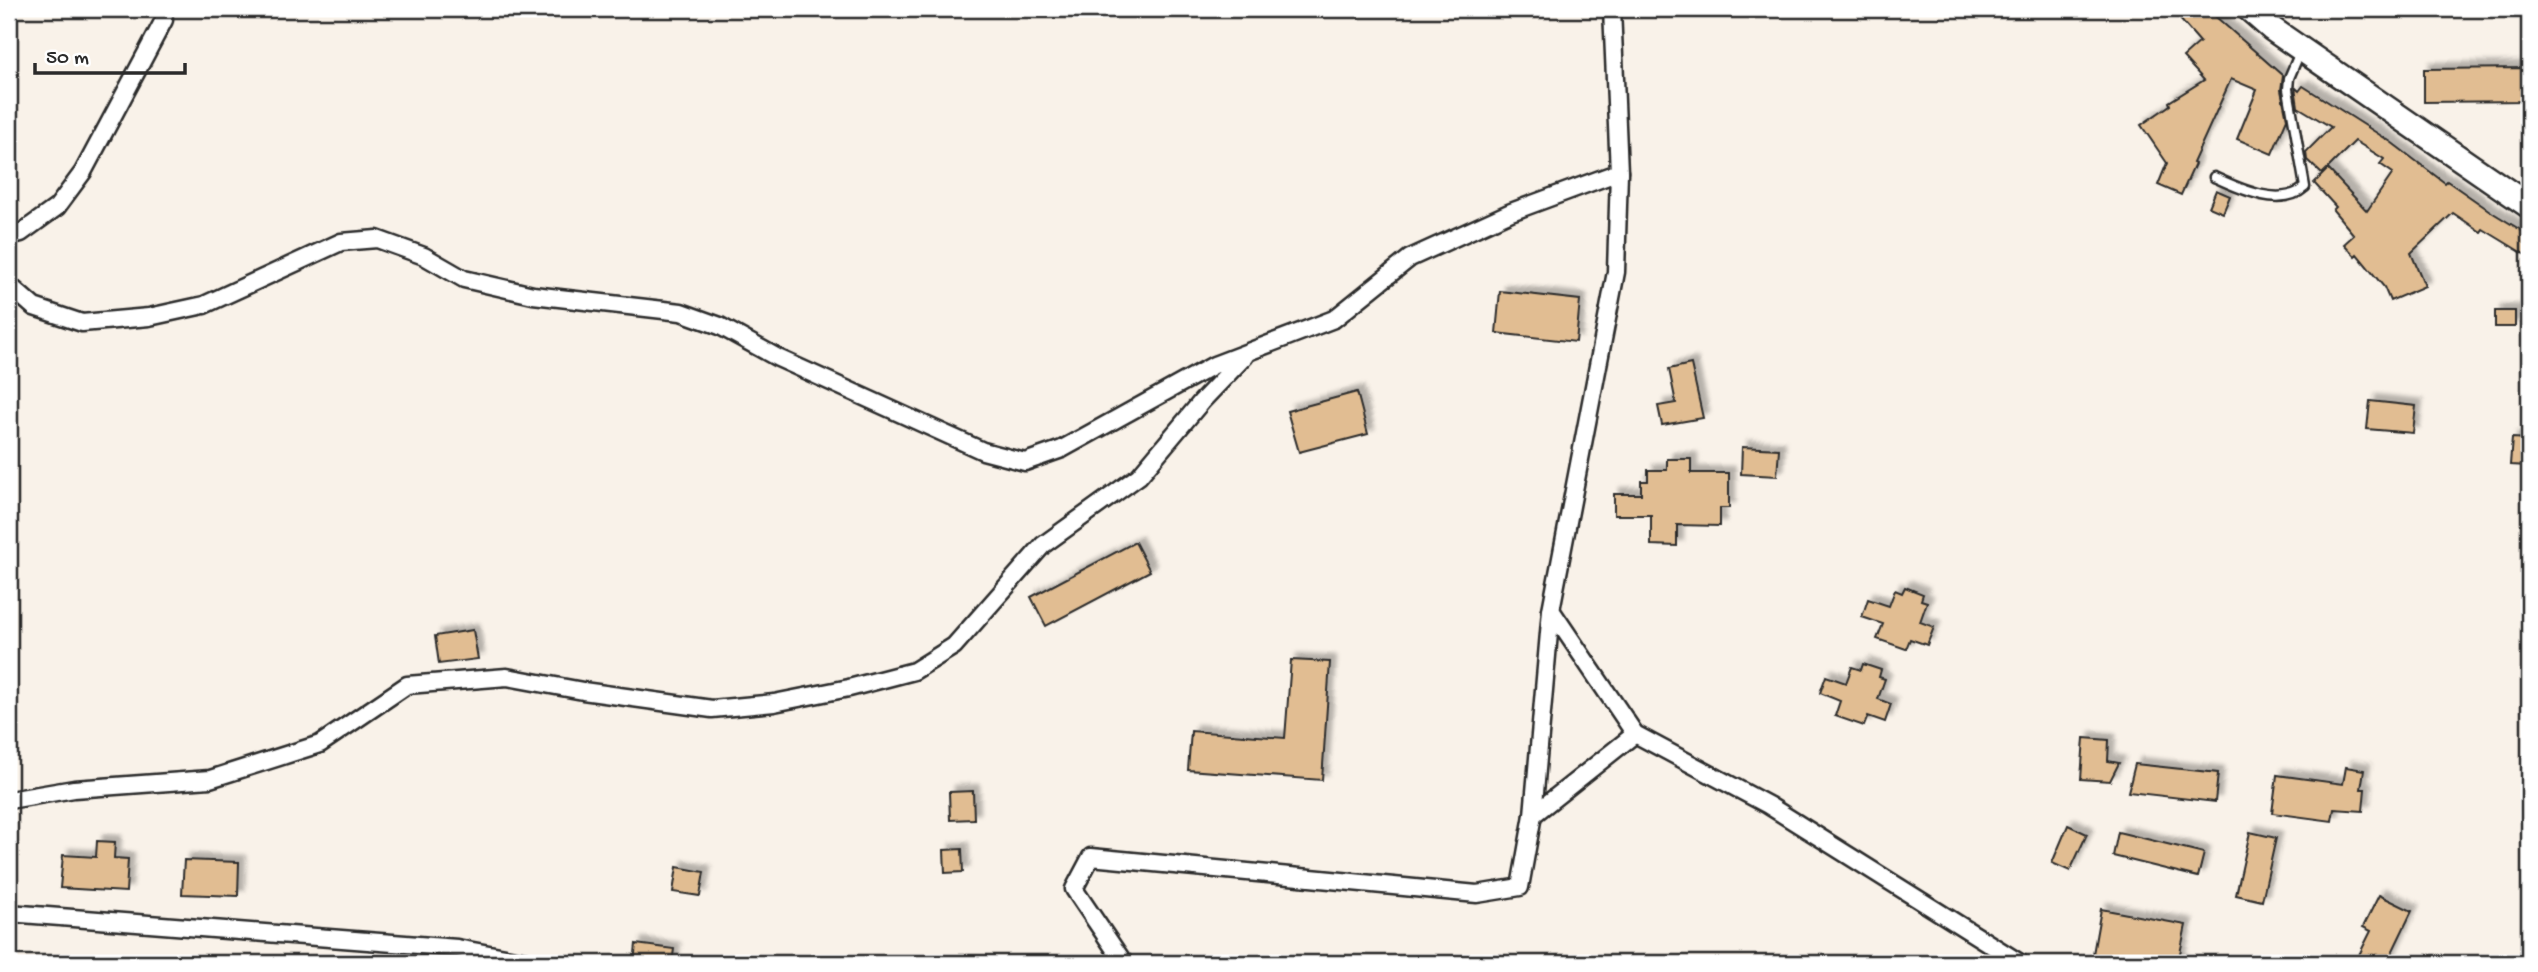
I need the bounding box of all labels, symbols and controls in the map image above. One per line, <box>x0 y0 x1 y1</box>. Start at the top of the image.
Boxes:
scale bar <box>35 32 186 76</box>
text: 50 m <box>46 47 89 72</box>

